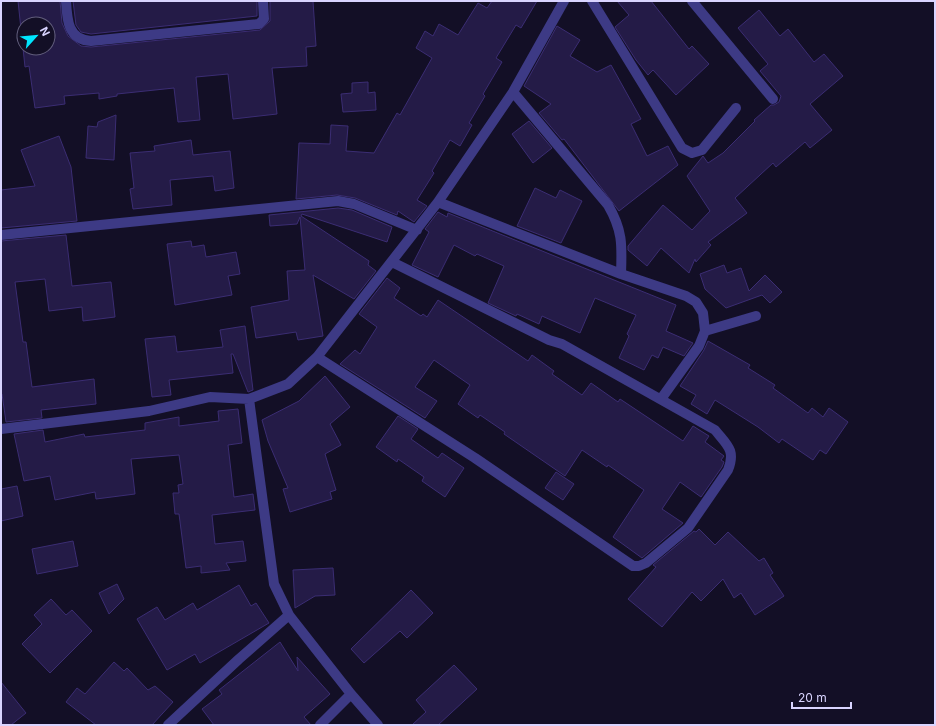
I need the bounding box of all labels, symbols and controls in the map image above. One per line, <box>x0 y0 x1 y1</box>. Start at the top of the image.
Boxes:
north arrow <box>16 16 56 56</box>
text: N <box>37 25 53 38</box>
scale bar <box>792 684 851 710</box>
text: 20 m <box>798 690 827 705</box>

